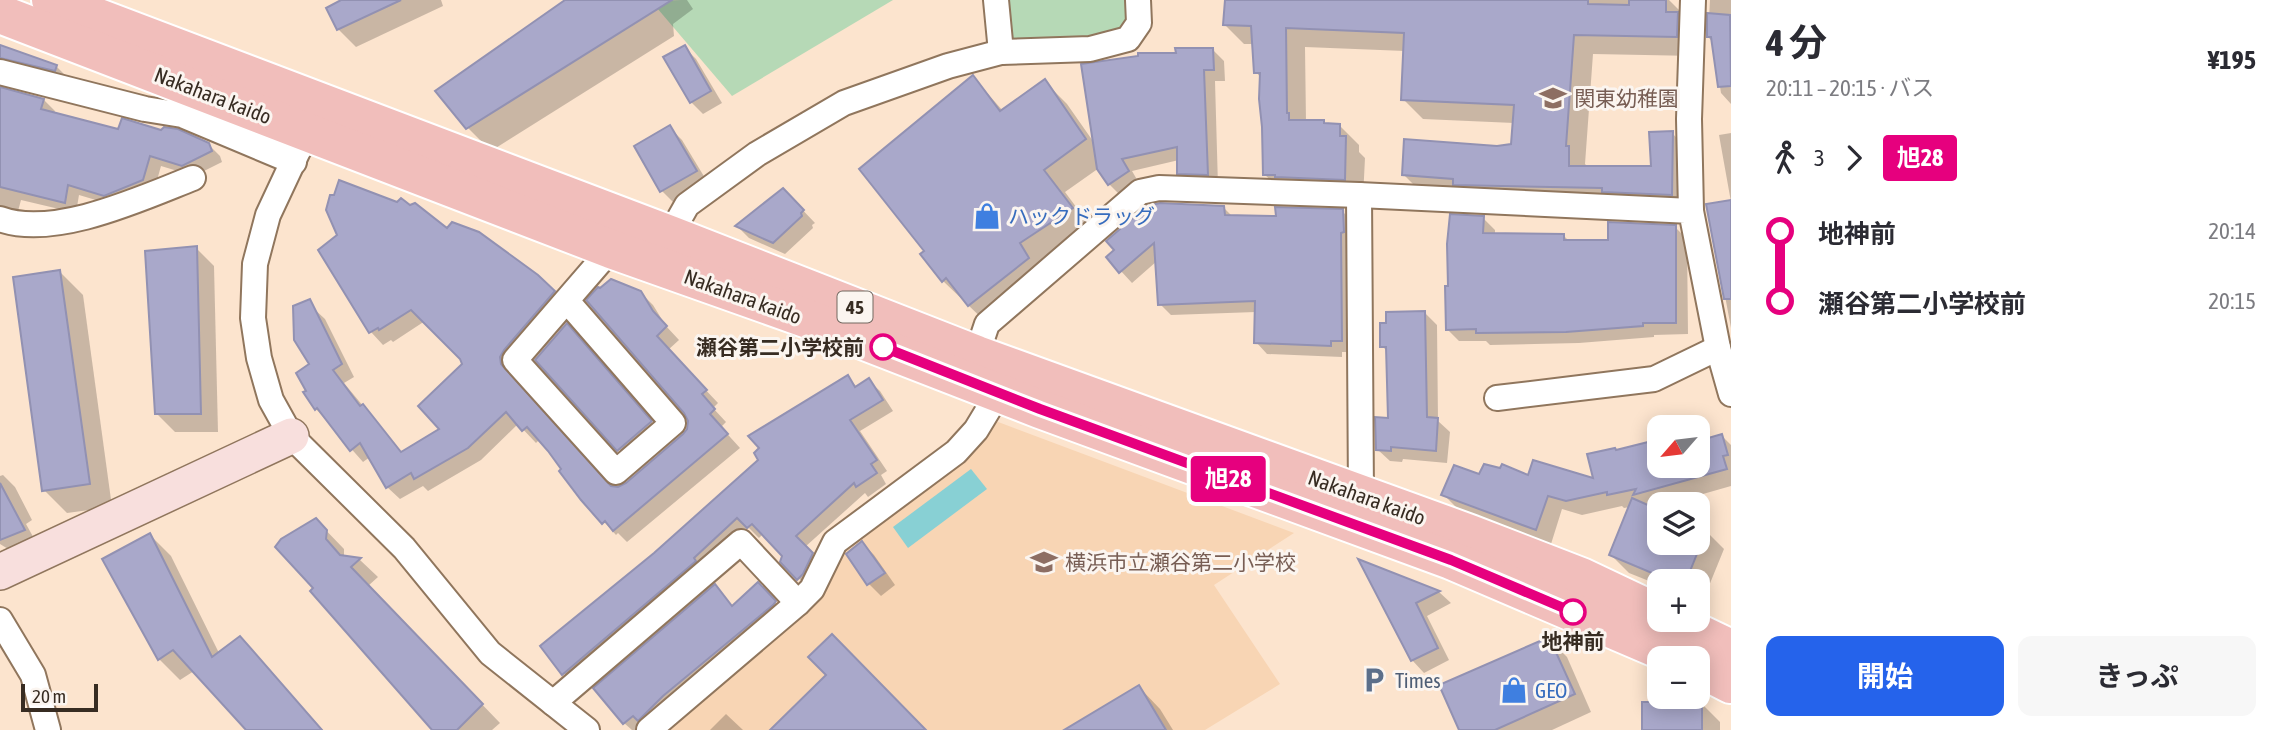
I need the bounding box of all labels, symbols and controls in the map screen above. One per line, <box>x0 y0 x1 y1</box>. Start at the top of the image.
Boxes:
text: 4 分 <box>1766 21 1827 64</box>
text: ¥195 <box>2208 45 2256 75</box>
street label: Nakahara kaido <box>151 62 275 128</box>
text: 20:11 – 20:15 · バス <box>1766 75 1934 101</box>
school or university icon: 関東幼稚園 <box>1538 83 1568 113</box>
place label: 関東幼稚園 <box>1574 86 1679 110</box>
icon: walk <box>1766 139 1804 177</box>
icon: forward <box>1835 139 1873 177</box>
text: 旭28 <box>1897 144 1943 171</box>
text: 3 <box>1814 145 1825 171</box>
shop icon: ハックドラッグ <box>972 201 1002 231</box>
place label: ハックドラッグ <box>1008 204 1155 228</box>
text: 20:14 <box>2208 218 2256 244</box>
text: 地神前 <box>1818 219 1896 249</box>
street label: Nakahara kaido <box>681 264 805 328</box>
text: 20:15 <box>2208 288 2256 314</box>
text: 瀬谷第二小学校前 <box>1818 289 2026 319</box>
road number: 45 <box>838 292 872 322</box>
marker: 瀬谷第二小学校前 <box>870 334 896 360</box>
place label: 瀬谷第二小学校前 <box>696 335 864 359</box>
north arrow <box>1647 415 1710 478</box>
map controls <box>1647 415 1710 709</box>
line badge: 旭28 <box>1188 456 1268 502</box>
text: 旭28 <box>1205 465 1251 492</box>
street label: Nakahara kaido <box>1305 465 1429 529</box>
button: layers <box>1647 492 1710 555</box>
school or university icon: 横浜市立瀬谷第二小学校 <box>1029 547 1059 577</box>
place label: 横浜市立瀬谷第二小学校 <box>1065 550 1296 574</box>
button: + <box>1647 569 1710 632</box>
marker: 地神前 <box>1560 599 1586 625</box>
place label: 地神前 <box>1542 629 1605 653</box>
button: 開始 <box>1766 636 2004 716</box>
button: きっぷ <box>2018 636 2256 716</box>
button: − <box>1647 646 1710 709</box>
parking icon: Times <box>1359 665 1389 695</box>
place label: Times <box>1395 668 1441 692</box>
shop icon: GEO <box>1499 675 1529 705</box>
place label: GEO <box>1535 678 1567 702</box>
scale bar <box>21 681 98 713</box>
text: 20 m <box>32 685 66 707</box>

